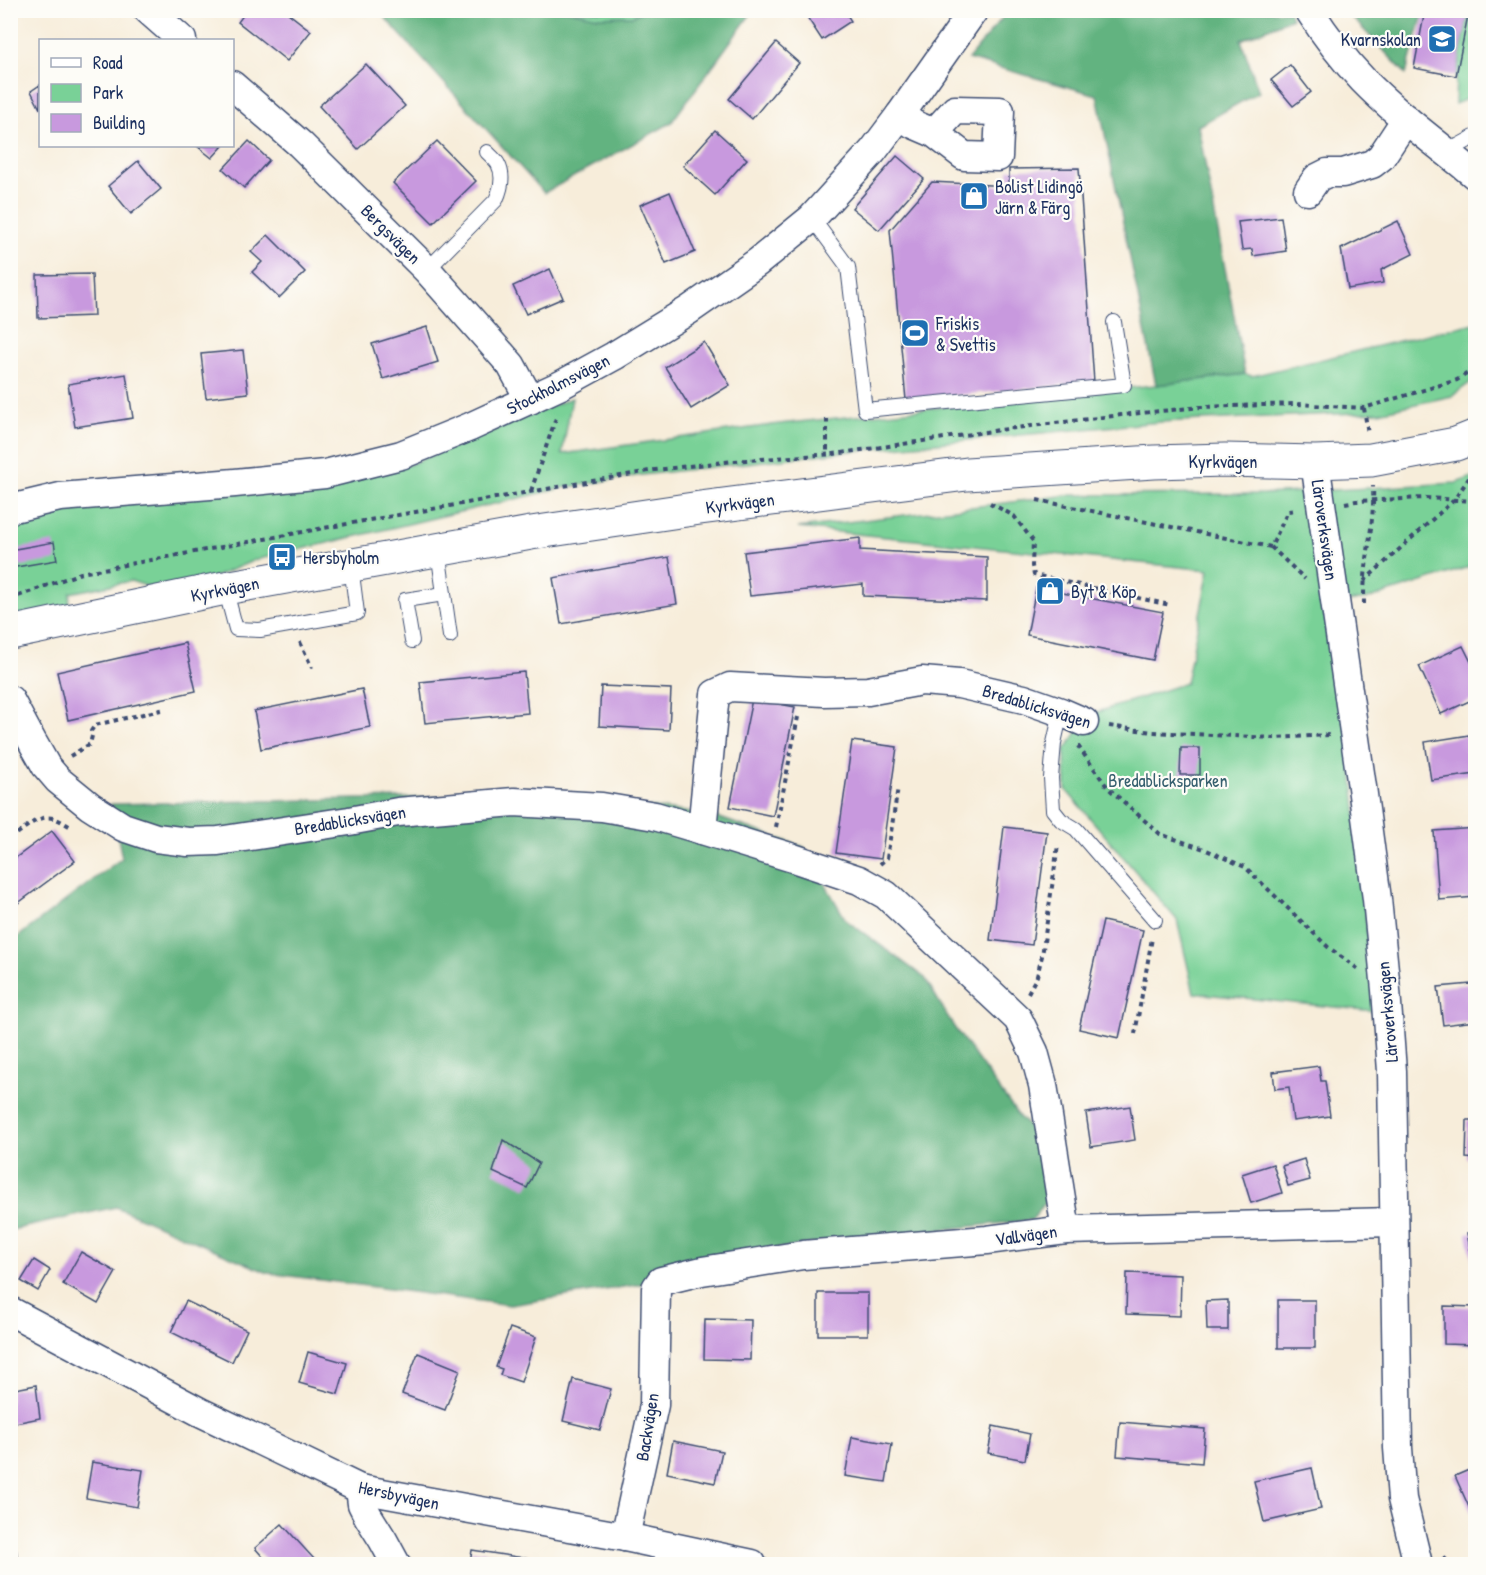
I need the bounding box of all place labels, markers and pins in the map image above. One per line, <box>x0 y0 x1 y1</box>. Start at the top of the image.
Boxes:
school or university icon: Kvarnskolan <box>1426 23 1458 55</box>
place label: Kvarnskolan <box>1341 27 1421 52</box>
place label: Bolist Lidingö Järn & Färg <box>995 174 1083 220</box>
shop icon: Bolist Lidingö Järn & Färg <box>958 180 990 212</box>
place label: Friskis & Svettis <box>935 311 996 357</box>
sports icon: Friskis & Svettis <box>899 317 931 349</box>
bus stop icon: Hersbyholm <box>266 541 298 573</box>
place label: Hersbyholm <box>303 545 379 570</box>
shop icon: Byt & Köp <box>1034 575 1066 607</box>
place label: Byt & Köp <box>1071 579 1136 604</box>

